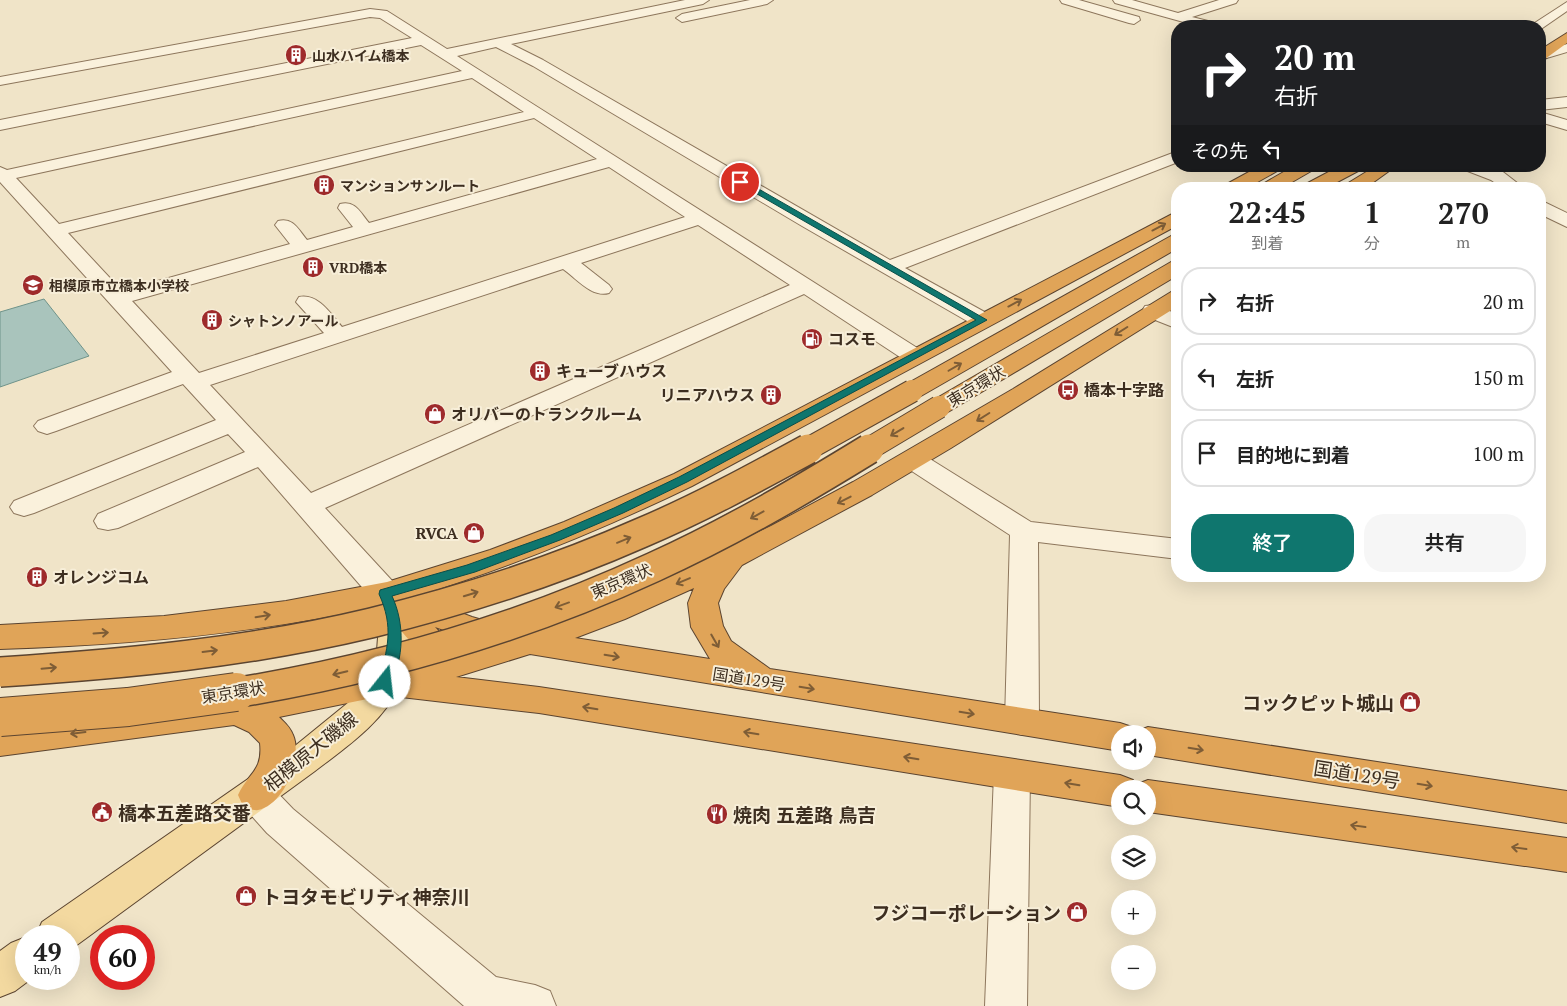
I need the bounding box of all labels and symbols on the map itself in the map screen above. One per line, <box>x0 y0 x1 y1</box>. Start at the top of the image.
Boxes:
building icon: 山水ハイム橋本 <box>284 43 308 67</box>
place label: 山水ハイム橋本 <box>312 46 409 65</box>
pin <box>719 161 761 203</box>
building icon: マンションサンルート <box>312 173 336 197</box>
place label: マンションサンルート <box>340 176 480 195</box>
one-way arrow <box>1151 222 1166 231</box>
building icon: VRD橋本 <box>301 255 325 279</box>
place label: VRD橋本 <box>329 258 387 277</box>
school or university icon: 相模原市立橋本小学校 <box>21 273 45 297</box>
place label: 相模原市立橋本小学校 <box>49 276 189 295</box>
one-way arrow <box>1008 298 1023 308</box>
building icon: シャトンノアール <box>200 308 224 332</box>
place label: シャトンノアール <box>228 311 338 330</box>
one-way arrow <box>1115 326 1129 336</box>
fuel station icon: コスモ <box>800 327 824 351</box>
place label: コスモ <box>828 328 876 350</box>
building icon: キューブハウス <box>528 359 552 383</box>
place label: キューブハウス <box>556 360 667 382</box>
street label: 東京環状 <box>943 360 1009 412</box>
one-way arrow <box>947 362 961 372</box>
bus stop icon: 橋本十字路 <box>1056 378 1080 402</box>
place label: 橋本十字路 <box>1084 379 1164 401</box>
building icon: リニアハウス <box>759 383 783 407</box>
place label: リニアハウス <box>660 384 755 406</box>
shop icon: オリバーのトランクルーム <box>423 402 447 426</box>
place label: オリバーのトランクルーム <box>451 403 642 425</box>
one-way arrow <box>977 412 991 422</box>
one-way arrow <box>891 428 905 438</box>
one-way arrow <box>836 495 851 505</box>
one-way arrow <box>750 510 765 520</box>
shop icon: RVCA <box>462 521 486 545</box>
place label: RVCA <box>415 522 458 544</box>
one-way arrow <box>616 535 631 545</box>
street label: 東京環状 <box>587 558 655 604</box>
building icon: オレンジコム <box>25 565 49 589</box>
place label: オレンジコム <box>53 566 149 588</box>
one-way arrow <box>676 576 691 586</box>
one-way arrow <box>463 589 479 599</box>
one-way arrow <box>555 601 570 610</box>
one-way arrow <box>254 611 270 621</box>
one-way arrow <box>93 628 109 637</box>
one-way arrow <box>710 633 720 648</box>
one-way arrow <box>202 646 218 656</box>
one-way arrow <box>603 652 619 662</box>
position arrow <box>358 655 410 707</box>
street label: 国道129号 <box>711 662 787 696</box>
one-way arrow <box>40 664 56 673</box>
one-way arrow <box>332 668 348 678</box>
street label: 東京環状 <box>200 676 266 708</box>
one-way arrow <box>798 683 814 693</box>
place label: コックピット城山 <box>1242 690 1394 715</box>
shop icon: コックピット城山 <box>1398 690 1422 714</box>
one-way arrow <box>583 703 599 713</box>
street label: 相模原大磯線 <box>258 705 362 797</box>
one-way arrow <box>959 708 975 718</box>
one-way arrow <box>70 728 86 738</box>
one-way arrow <box>743 728 759 738</box>
one-way arrow <box>1187 744 1203 754</box>
one-way arrow <box>904 753 920 763</box>
street label: 国道129号 <box>1312 755 1402 793</box>
one-way arrow <box>1064 778 1080 788</box>
one-way arrow <box>1417 781 1433 791</box>
public building icon: 橋本五差路交番 <box>90 800 114 824</box>
place label: 橋本五差路交番 <box>118 800 251 825</box>
restaurant icon: 焼肉 五差路 鳥吉 <box>705 802 729 826</box>
place label: 焼肉 五差路 鳥吉 <box>733 802 876 827</box>
one-way arrow <box>1350 821 1366 831</box>
one-way arrow <box>1511 843 1527 853</box>
shop icon: トヨタモビリティ神奈川 <box>234 884 258 908</box>
place label: トヨタモビリティ神奈川 <box>262 884 470 909</box>
place label: フジコーポレーション <box>871 900 1061 925</box>
shop icon: フジコーポレーション <box>1065 900 1089 924</box>
speed limit sign: 60 <box>90 925 155 990</box>

